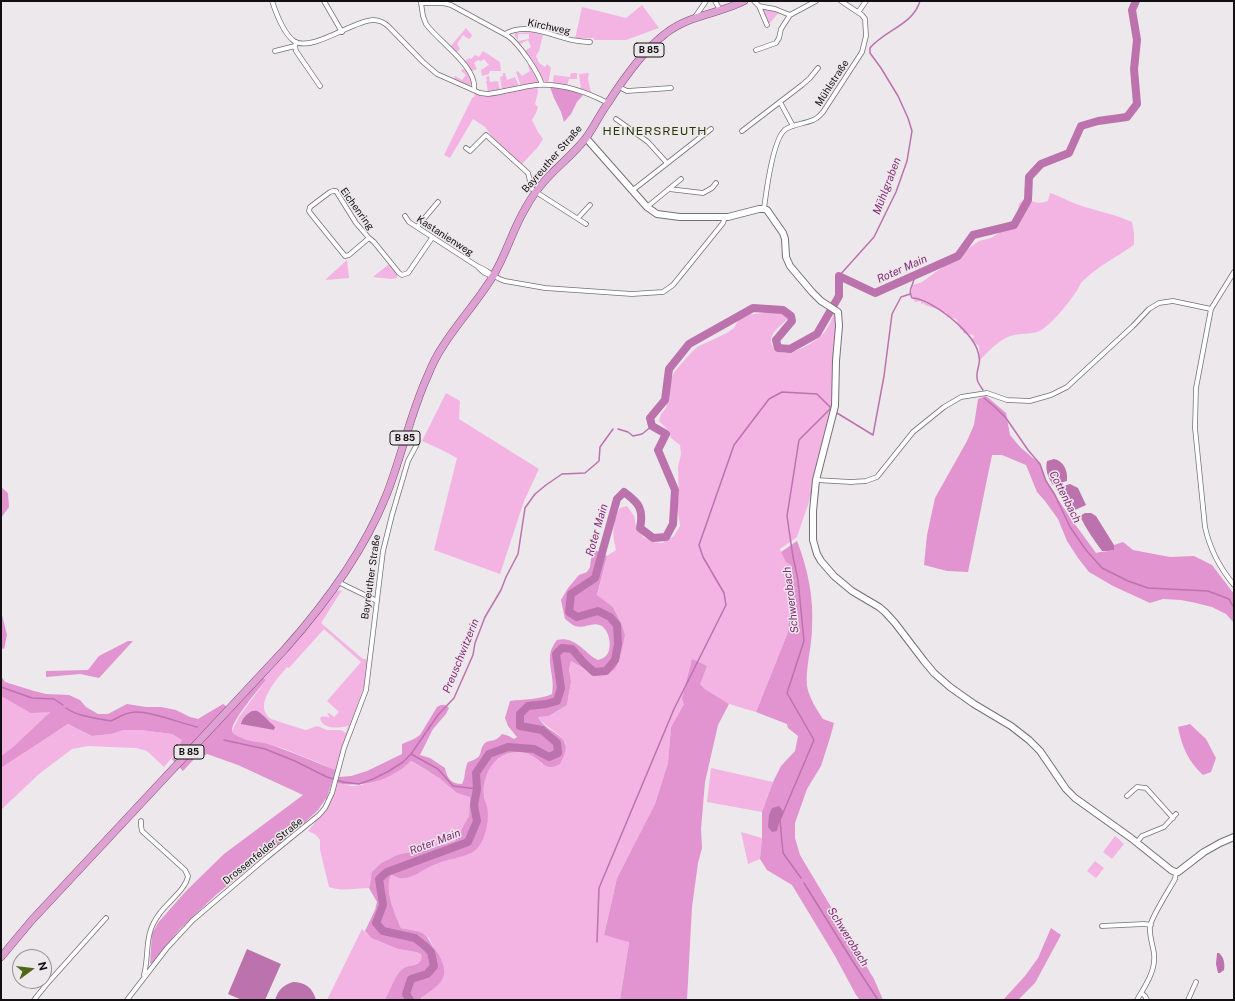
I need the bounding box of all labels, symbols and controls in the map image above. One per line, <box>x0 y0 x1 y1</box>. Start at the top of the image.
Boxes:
street label: Kirchweg <box>526 17 572 37</box>
road number: B 85 <box>634 43 664 57</box>
street label: Mühlstraße <box>813 57 851 109</box>
street label: Bayreuther Straße <box>519 123 585 195</box>
district label: HEINERSREUTH <box>603 124 707 138</box>
water label: Mühlgraben <box>870 156 904 216</box>
street label: Eichenring <box>338 185 376 233</box>
street label: Kastanienweg <box>414 213 476 259</box>
water label: Roter Main <box>875 252 929 286</box>
road number: B 85 <box>390 431 420 445</box>
water label: Cottenbach <box>1046 469 1084 525</box>
water label: Roter Main <box>583 502 611 558</box>
street label: Bayreuther Straße <box>359 534 383 620</box>
water label: Schwerobach <box>780 566 802 634</box>
water label: Preuschwitzerin <box>440 617 482 695</box>
road number: B 85 <box>174 745 204 759</box>
street label: Drossenfelder Straße <box>221 815 305 887</box>
water label: Roter Main <box>408 826 462 858</box>
water label: Schwerobach <box>825 905 871 969</box>
north arrow <box>12 949 52 989</box>
text: N <box>36 960 50 972</box>

